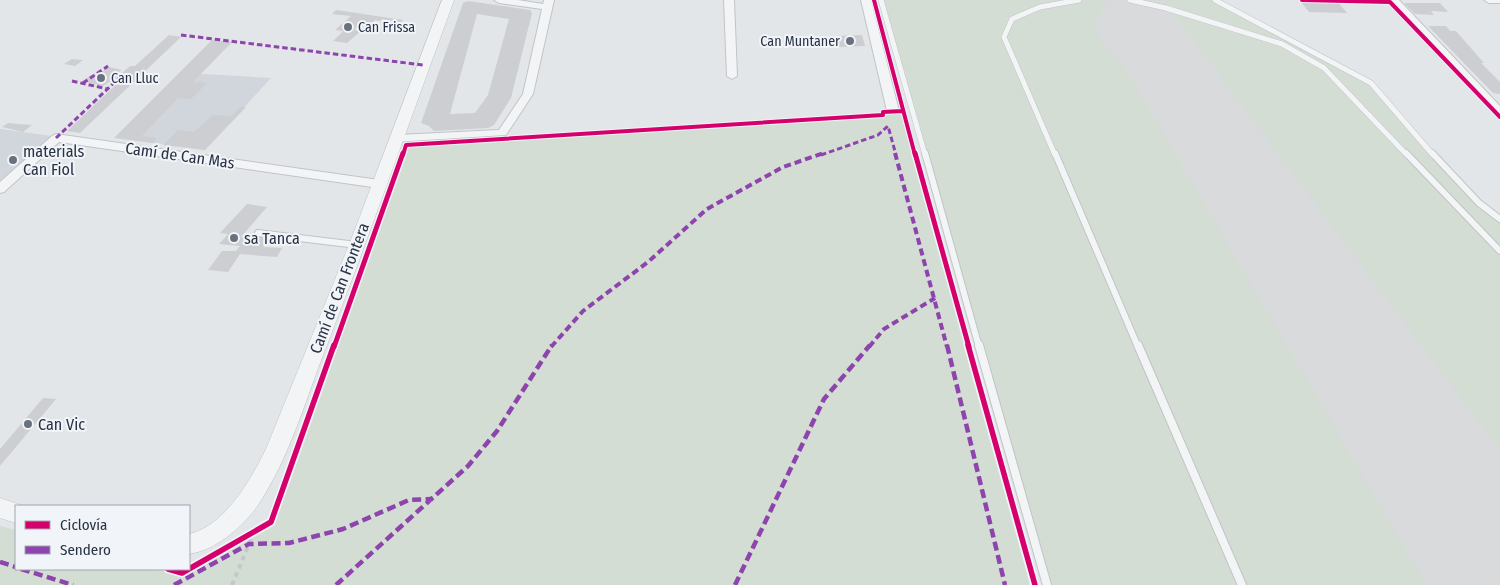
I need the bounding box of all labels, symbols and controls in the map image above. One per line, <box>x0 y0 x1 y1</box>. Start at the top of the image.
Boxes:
place label: Can Frissa <box>358 19 415 36</box>
marker: Can Frissa <box>342 21 354 33</box>
place label: Can Muntaner <box>760 33 840 50</box>
marker: Can Muntaner <box>844 35 856 47</box>
place label: Can Lluc <box>111 70 159 87</box>
marker: Can Lluc <box>95 72 107 84</box>
street label: Camí de Can Mas <box>124 138 236 173</box>
place label: materials Can Fiol <box>23 142 85 179</box>
marker: materials Can Fiol <box>7 154 19 166</box>
street label: Camí de Can Frontera <box>306 220 373 356</box>
place label: sa Tanca <box>244 229 300 248</box>
marker: sa Tanca <box>228 232 240 244</box>
place label: Can Vic <box>38 415 85 434</box>
marker: Can Vic <box>22 418 34 430</box>
legend <box>15 505 190 570</box>
text: Ciclovía <box>60 516 107 534</box>
text: Sendero <box>60 541 111 559</box>

